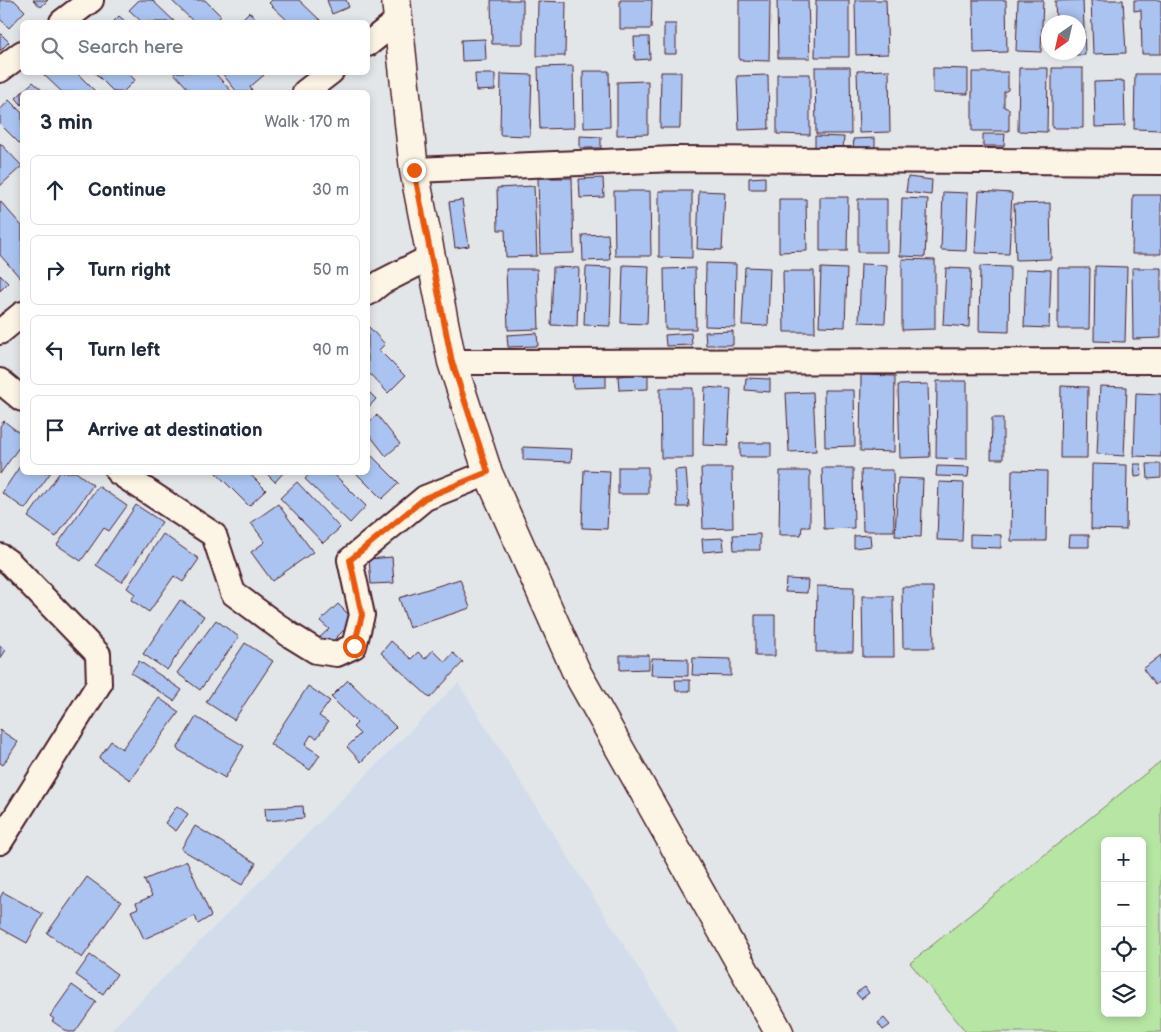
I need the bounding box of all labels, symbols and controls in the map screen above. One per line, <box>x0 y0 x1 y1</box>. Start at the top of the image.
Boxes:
north arrow <box>1041 15 1086 60</box>
search box <box>20 20 370 75</box>
icon: search <box>38 34 66 62</box>
text: Search here <box>78 36 183 59</box>
text: 3 min <box>40 110 93 135</box>
text: Walk · 170 m <box>264 113 350 132</box>
route end <box>403 159 426 182</box>
icon: ahead <box>41 176 69 204</box>
text: Continue <box>88 179 166 202</box>
text: 30 m <box>312 181 349 200</box>
icon: right <box>41 256 69 284</box>
text: Turn right <box>88 259 171 282</box>
text: 50 m <box>313 261 349 280</box>
icon: left <box>41 336 69 364</box>
text: Turn left <box>88 339 160 362</box>
text: 90 m <box>313 341 349 360</box>
icon: arrive <box>41 416 69 444</box>
text: Arrive at destination <box>88 419 263 442</box>
route start <box>343 635 366 658</box>
map controls <box>1101 837 1146 1017</box>
button: + <box>1101 837 1146 882</box>
button: − <box>1101 882 1146 927</box>
button: locate <box>1101 927 1146 972</box>
button: layers <box>1101 972 1146 1017</box>

